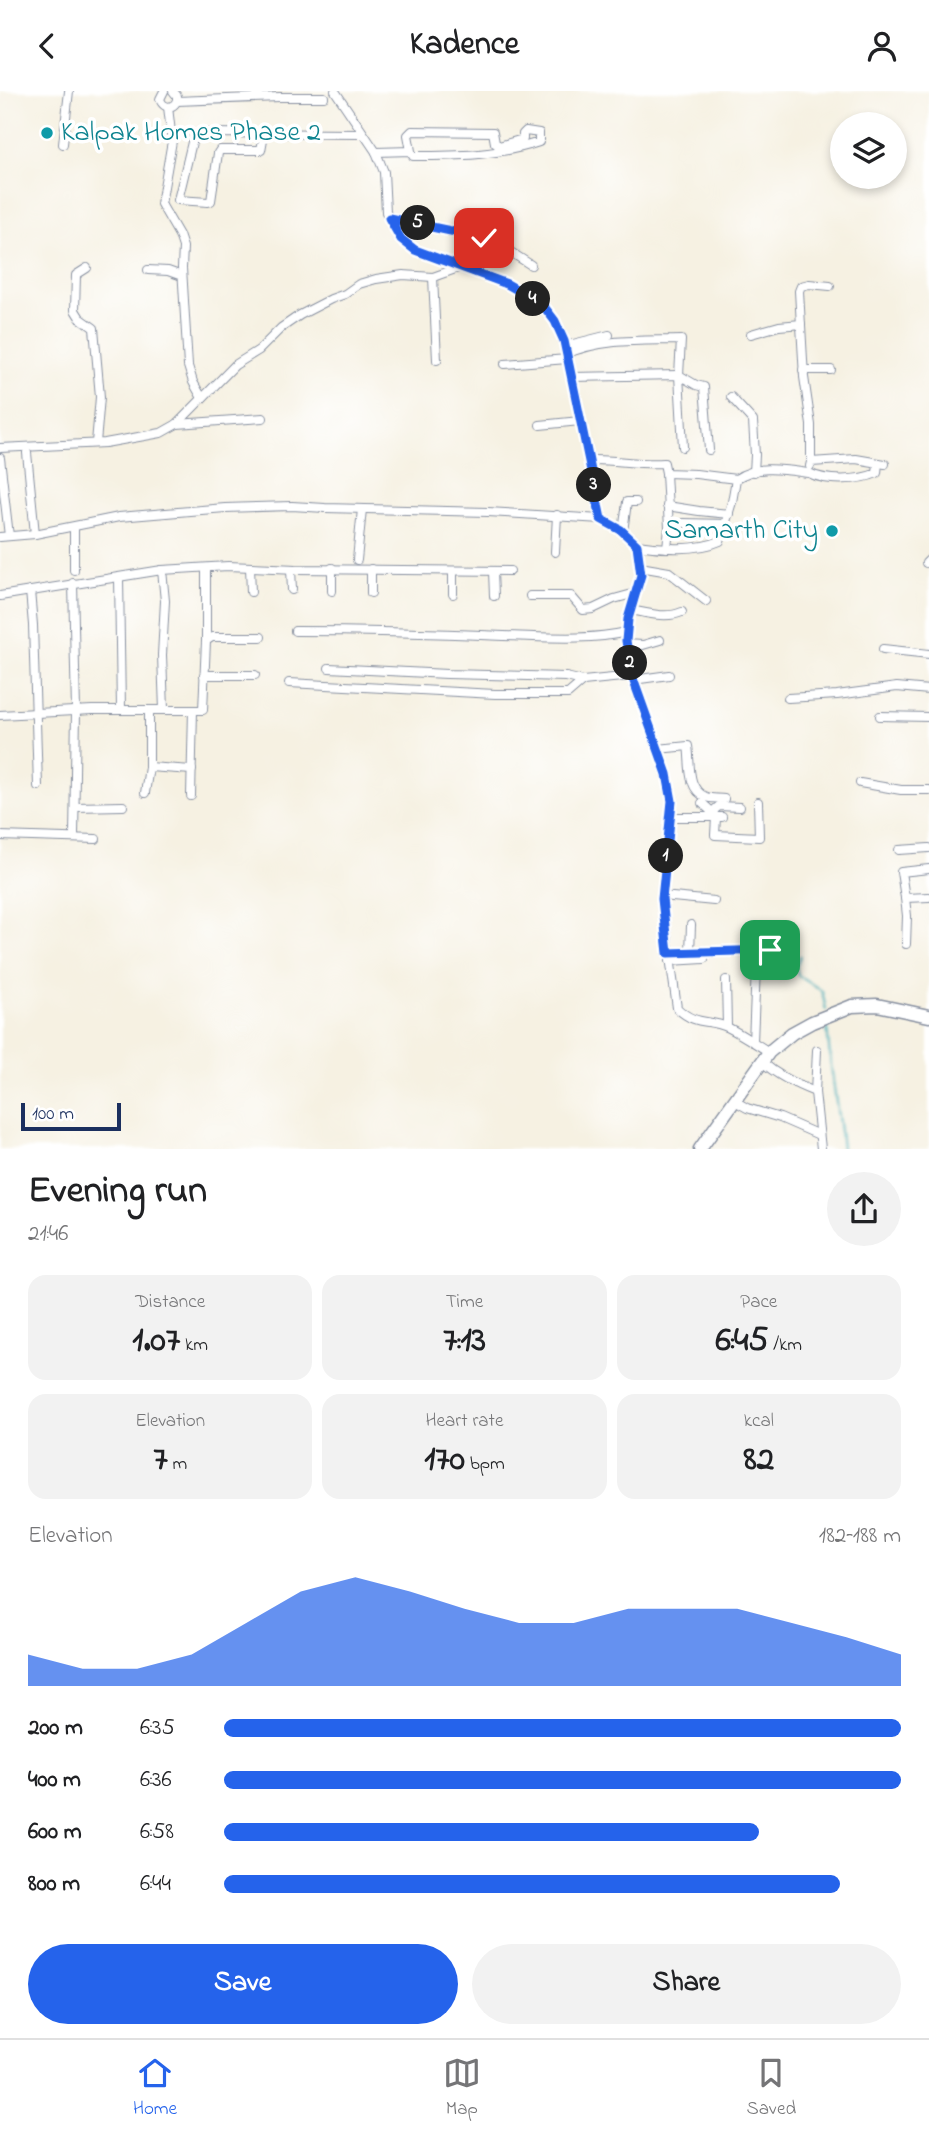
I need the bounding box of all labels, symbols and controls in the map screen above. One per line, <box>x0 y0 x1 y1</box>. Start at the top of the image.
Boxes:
text: Kadence <box>410 22 519 69</box>
icon: back <box>28 27 66 65</box>
icon: person <box>863 27 901 65</box>
map controls <box>830 112 907 189</box>
button: layers <box>830 112 907 189</box>
place label: Kalpak Homes Phase 2 <box>61 113 321 154</box>
marker: Kalpak Homes Phase 2 <box>39 125 55 141</box>
pin: 5 <box>400 205 436 241</box>
pin <box>454 208 514 268</box>
text: 5 <box>412 209 423 236</box>
icon: check <box>465 219 503 257</box>
pin: 4 <box>516 281 550 317</box>
text: 4 <box>529 285 536 312</box>
pin: 3 <box>576 467 612 503</box>
text: 3 <box>590 471 597 498</box>
place label: Samarth City <box>664 511 818 552</box>
marker: Samarth City <box>824 523 840 539</box>
pin: 2 <box>612 645 648 681</box>
text: 2 <box>625 649 634 676</box>
pin: 1 <box>648 839 684 873</box>
text: 1 <box>662 842 669 869</box>
pin <box>740 920 800 980</box>
icon: arrive <box>751 931 789 969</box>
scale bar <box>21 1100 121 1132</box>
text: 100 m <box>32 1101 74 1128</box>
text: Evening run <box>28 1164 207 1220</box>
button: share <box>827 1172 901 1246</box>
text: 21:46 <box>28 1218 68 1251</box>
text: Distance <box>135 1289 205 1316</box>
text: Time <box>446 1289 483 1316</box>
text: Pace <box>740 1289 777 1316</box>
text: 1.07 <box>132 1316 180 1367</box>
text: 7:13 <box>443 1316 486 1367</box>
text: 6:45 <box>716 1316 768 1367</box>
text: km <box>180 1332 208 1359</box>
text: /km <box>768 1332 802 1359</box>
text: Elevation <box>135 1408 205 1435</box>
text: Heart rate <box>426 1408 503 1435</box>
text: kcal <box>744 1408 774 1435</box>
text: 7 <box>153 1435 168 1486</box>
text: 170 <box>424 1435 465 1486</box>
text: 82 <box>744 1435 774 1486</box>
text: m <box>168 1451 187 1478</box>
text: bpm <box>465 1451 505 1478</box>
text: Elevation <box>28 1520 113 1553</box>
text: 182–188 m <box>819 1520 901 1553</box>
text: 200 m <box>28 1712 83 1745</box>
text: 6:35 <box>140 1712 175 1745</box>
text: 400 m <box>28 1764 81 1797</box>
text: 6:36 <box>140 1764 172 1797</box>
text: 600 m <box>28 1816 82 1849</box>
text: 6:58 <box>140 1816 174 1849</box>
text: 800 m <box>28 1868 80 1901</box>
text: 6:44 <box>140 1868 171 1901</box>
button: Save <box>28 1944 458 2024</box>
button: Share <box>472 1944 901 2024</box>
tab: Home <box>133 2054 177 2123</box>
tab: Map <box>443 2054 481 2123</box>
tab: Saved <box>747 2054 796 2123</box>

